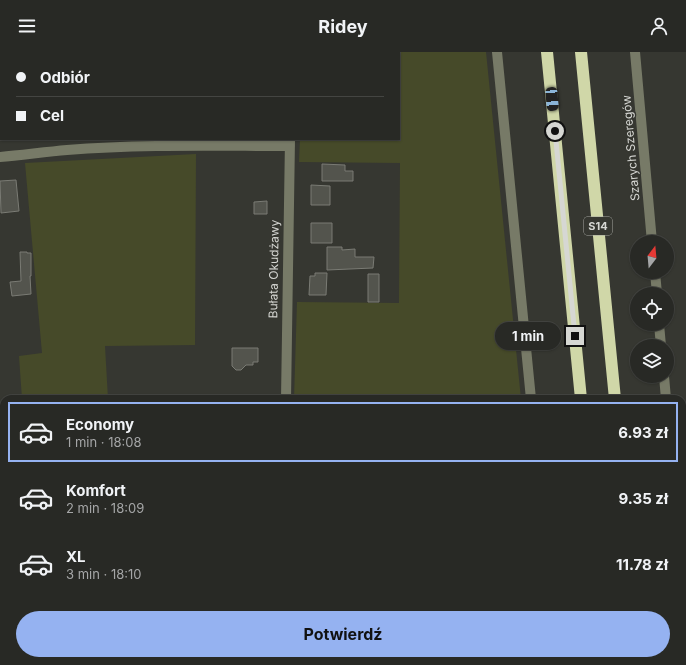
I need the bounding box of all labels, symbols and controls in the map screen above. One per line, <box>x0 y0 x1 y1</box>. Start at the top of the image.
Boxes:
icon: menu <box>16 15 38 37</box>
icon: person <box>648 15 670 37</box>
text: Ridey <box>318 16 368 37</box>
text: Odbiór <box>40 68 90 87</box>
car <box>545 87 559 111</box>
street label: Szarych Szeregów <box>618 94 643 202</box>
text: Cel <box>40 106 64 125</box>
route start <box>546 122 564 140</box>
road number: S14 <box>584 217 612 235</box>
street label: Bułata Okudżawy <box>265 219 282 319</box>
north arrow <box>630 235 674 279</box>
map controls <box>630 235 674 383</box>
button: locate <box>630 287 674 331</box>
callout: 1 min <box>495 322 561 350</box>
route end <box>566 327 584 345</box>
text: 1 min <box>512 328 544 344</box>
button: layers <box>630 339 674 383</box>
icon: car <box>18 414 54 450</box>
text: Economy <box>66 415 134 434</box>
text: 6.93 zł <box>618 423 668 442</box>
text: 1 min · 18:08 <box>66 434 142 450</box>
icon: car <box>18 480 54 516</box>
text: Komfort <box>66 481 126 500</box>
text: 9.35 zł <box>619 489 668 508</box>
text: 2 min · 18:09 <box>66 500 144 516</box>
icon: car <box>18 546 54 582</box>
text: XL <box>66 547 86 566</box>
text: 11.78 zł <box>616 555 668 574</box>
text: 3 min · 18:10 <box>66 566 142 582</box>
button: Potwierdź <box>16 611 670 657</box>

